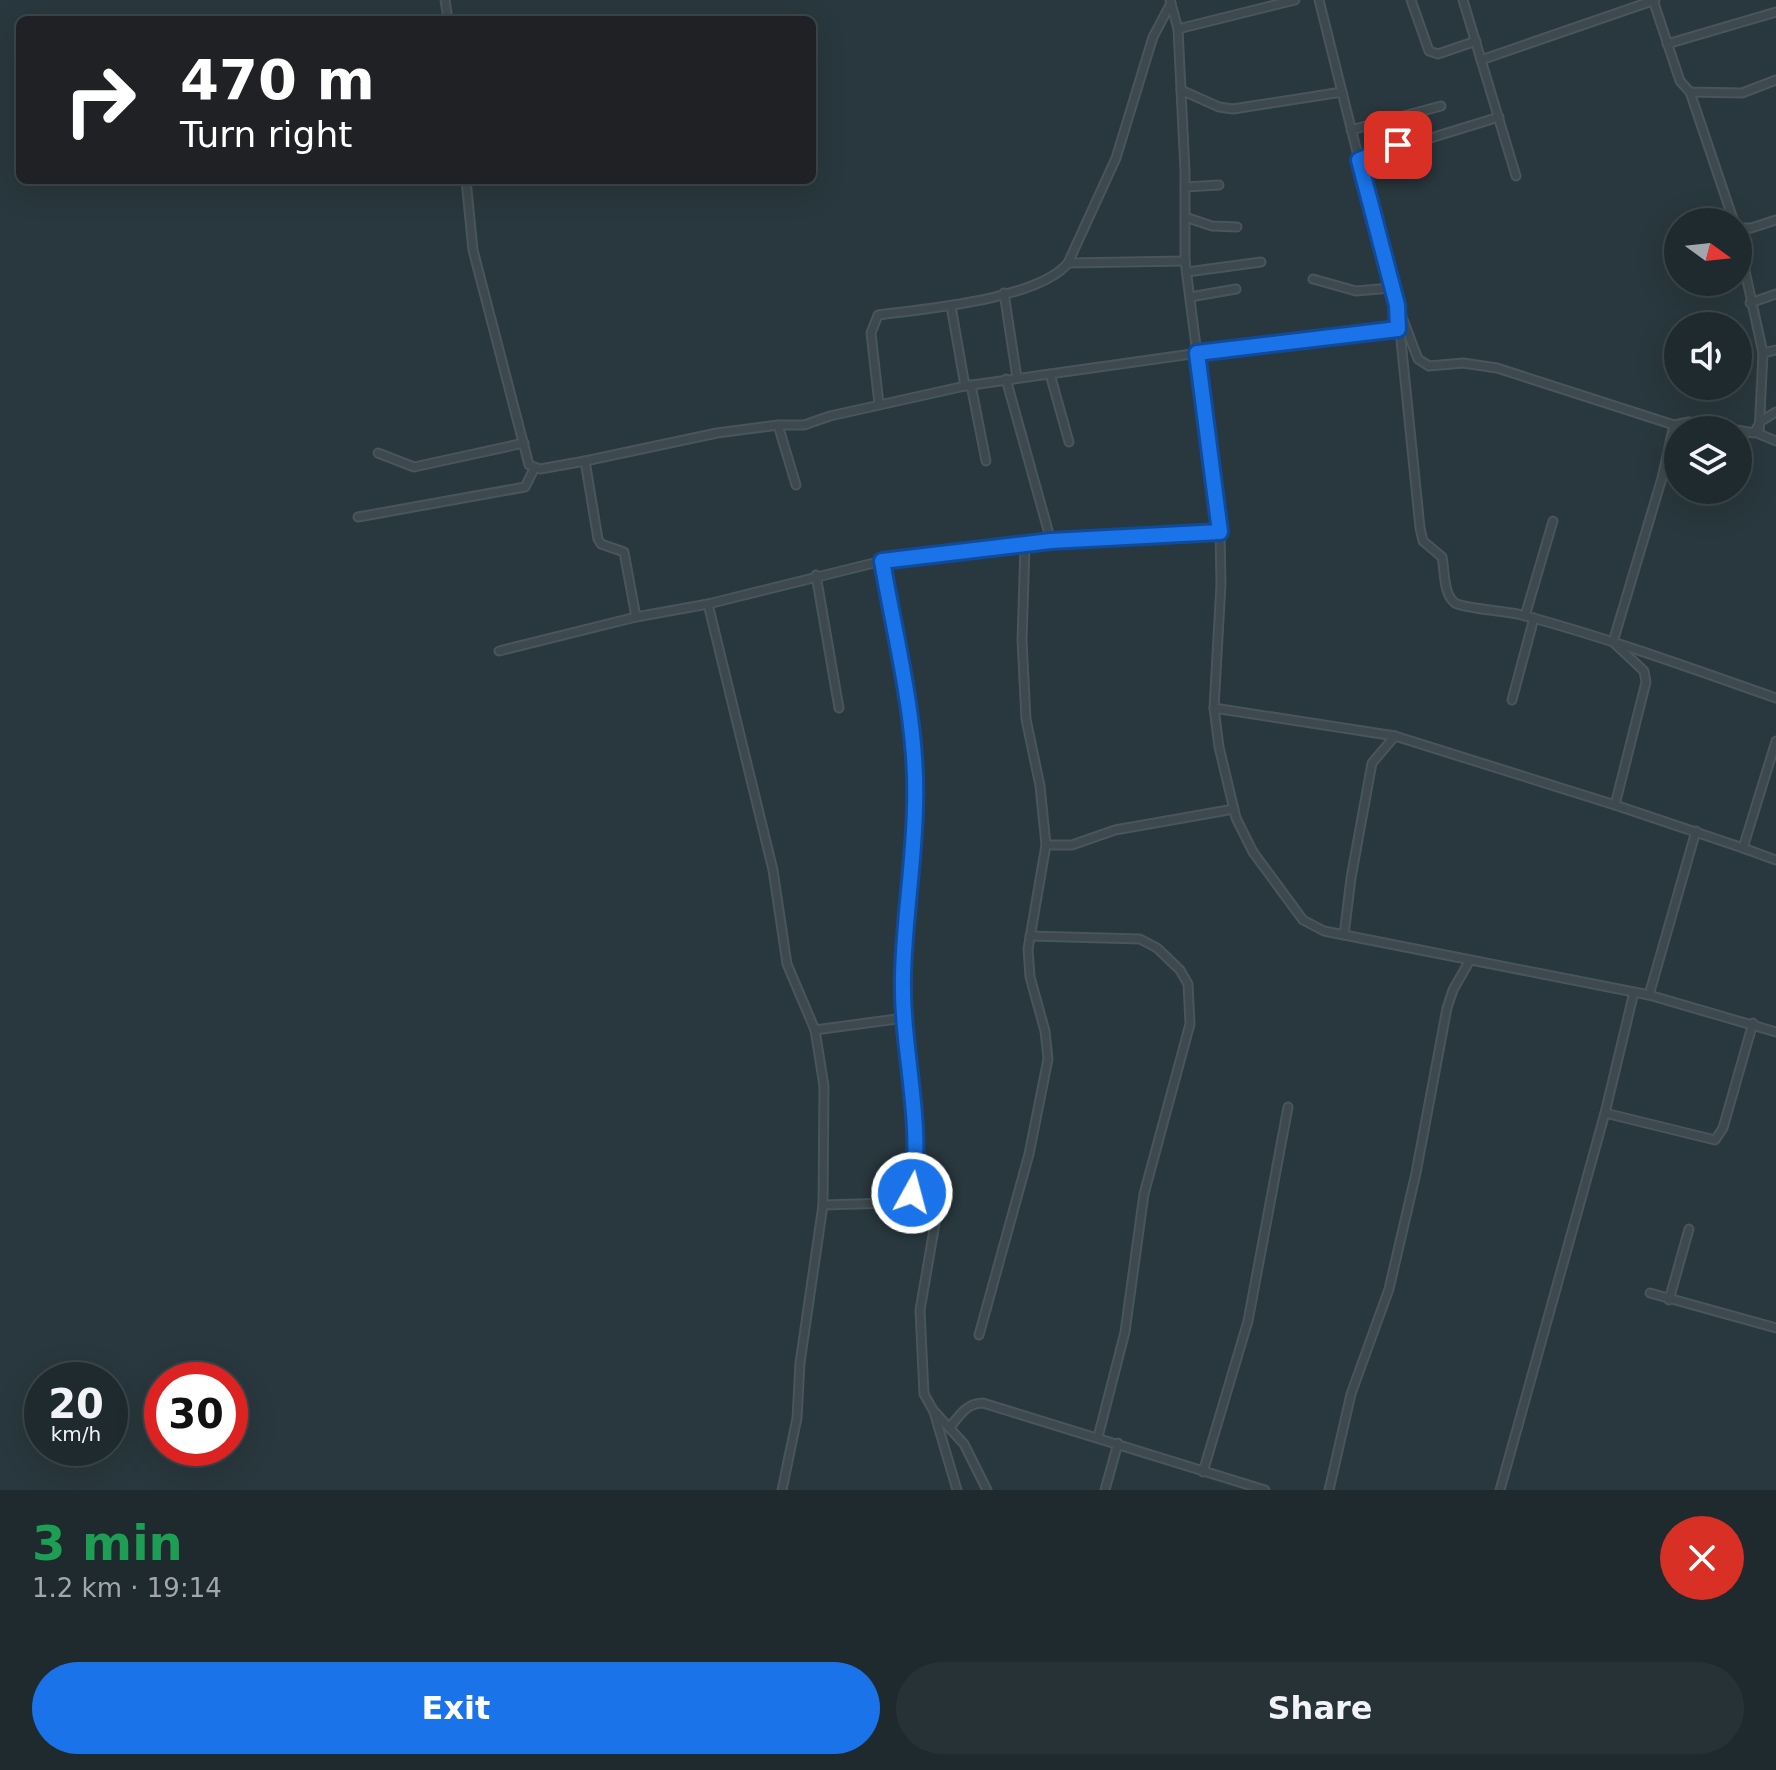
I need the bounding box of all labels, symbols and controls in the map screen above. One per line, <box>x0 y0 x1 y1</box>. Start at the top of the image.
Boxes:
text: 470 m <box>180 47 375 112</box>
icon: right <box>48 48 152 152</box>
pin <box>1364 111 1432 179</box>
text: Turn right <box>180 114 352 155</box>
icon: arrive <box>1376 123 1420 167</box>
north arrow <box>1664 208 1752 296</box>
map controls <box>1664 208 1752 504</box>
button: sound <box>1664 312 1752 400</box>
button: layers <box>1664 416 1752 504</box>
position arrow <box>870 1151 954 1235</box>
speed limit sign: 30 <box>144 1362 248 1466</box>
text: 20 <box>48 1381 104 1427</box>
text: km/h <box>51 1422 101 1446</box>
text: 3 min <box>32 1515 183 1571</box>
button: close <box>1660 1516 1744 1600</box>
text: 1.2 km · 19:14 <box>32 1573 222 1603</box>
button: Exit <box>32 1662 880 1754</box>
button: Share <box>896 1662 1744 1754</box>

